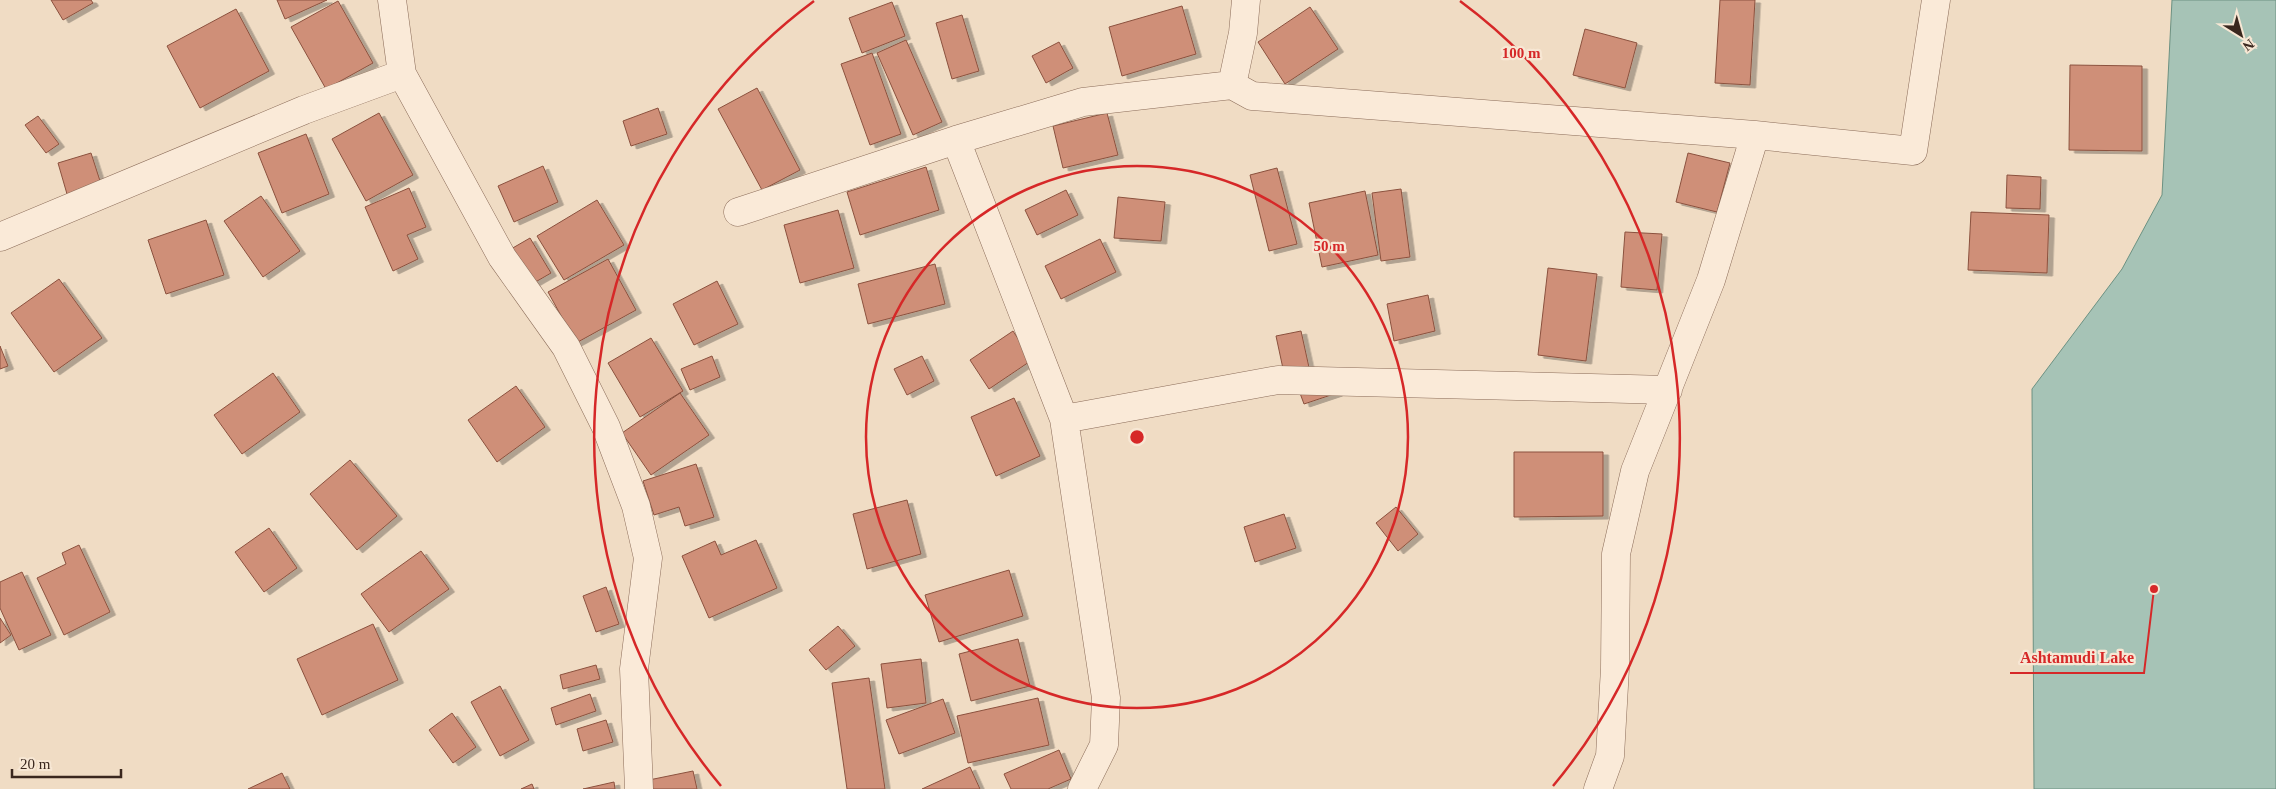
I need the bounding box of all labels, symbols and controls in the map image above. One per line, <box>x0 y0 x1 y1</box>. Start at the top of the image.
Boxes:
north arrow <box>2216 10 2266 60</box>
text: N <box>2240 36 2257 54</box>
text: 100 m <box>1502 45 1541 61</box>
text: 50 m <box>1313 238 1345 254</box>
centre of rings <box>1128 428 1146 446</box>
callout: Ashtamudi Lake <box>2010 642 2144 673</box>
text: Ashtamudi Lake <box>2020 649 2134 666</box>
scale bar <box>12 746 121 778</box>
text: 20 m <box>20 756 51 772</box>

